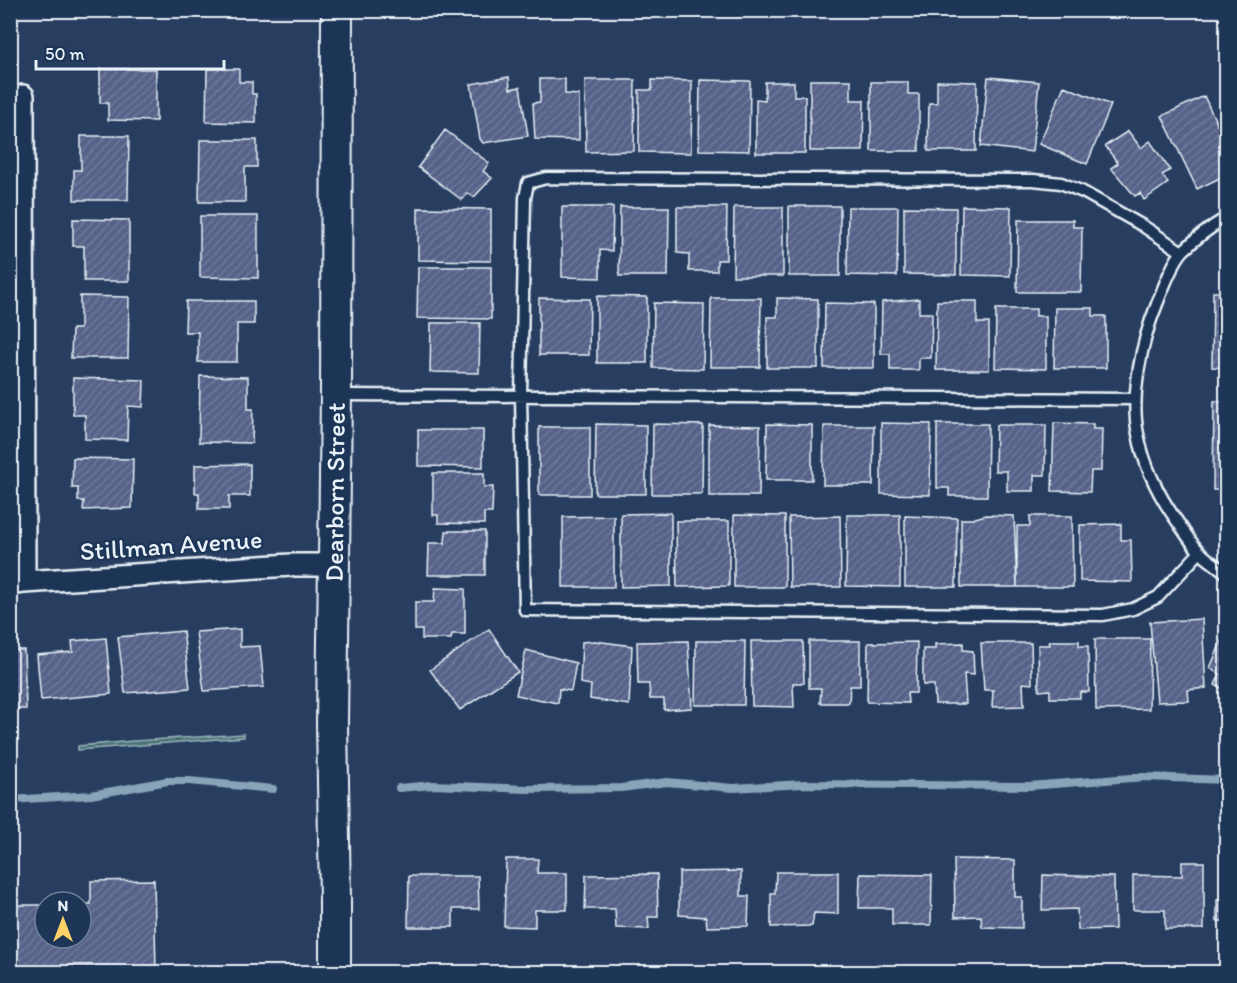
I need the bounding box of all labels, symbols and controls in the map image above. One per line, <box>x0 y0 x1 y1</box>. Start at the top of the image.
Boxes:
scale bar <box>36 33 224 71</box>
text: 50 m <box>45 43 85 65</box>
street label: Dearborn Street <box>318 402 352 582</box>
street label: Stillman Avenue <box>79 523 263 567</box>
north arrow <box>33 890 93 950</box>
text: N <box>58 896 68 915</box>

